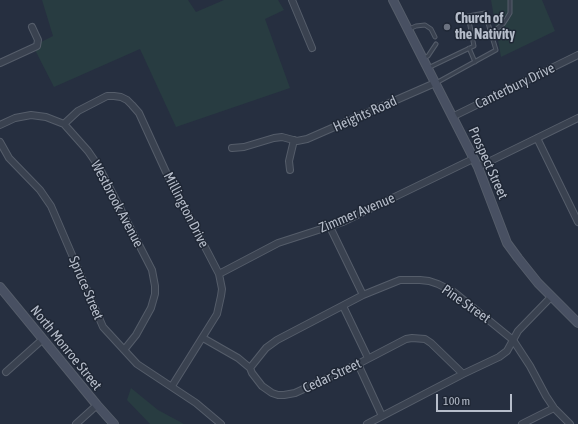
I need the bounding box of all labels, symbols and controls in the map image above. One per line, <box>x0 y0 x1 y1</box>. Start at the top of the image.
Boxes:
place label: Church of the Nativity <box>455 11 515 44</box>
marker: Church of the Nativity <box>442 22 452 32</box>
street label: Canterbury Drive <box>473 60 557 112</box>
street label: Heights Road <box>330 92 400 136</box>
street label: Prospect Street <box>465 124 511 202</box>
street label: Westbrook Avenue <box>87 158 147 250</box>
street label: Millington Drive <box>160 169 212 251</box>
street label: Zimmer Avenue <box>317 189 397 237</box>
street label: Spruce Street <box>65 254 107 322</box>
street label: Pine Street <box>438 281 494 327</box>
street label: North Monroe Street <box>27 302 105 394</box>
street label: Cedar Street <box>300 355 364 397</box>
scale bar <box>438 386 514 412</box>
text: 100 m <box>443 394 470 408</box>

